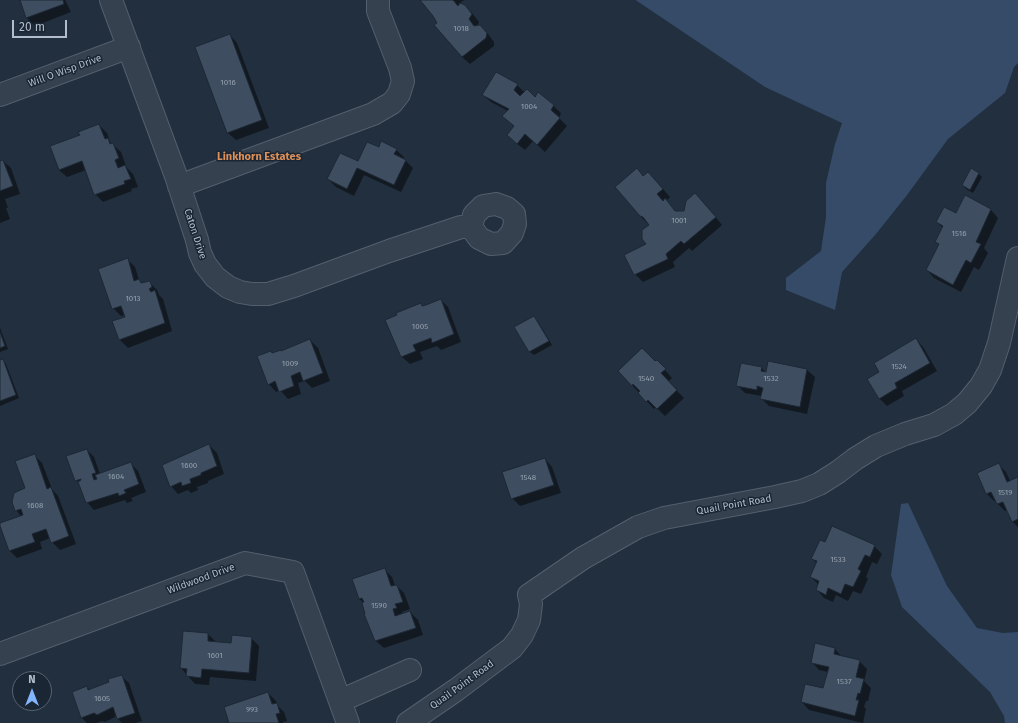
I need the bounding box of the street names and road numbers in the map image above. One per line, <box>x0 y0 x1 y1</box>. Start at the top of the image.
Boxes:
street label: Will O Wisp Drive <box>27 52 103 90</box>
street label: Caton Drive <box>181 207 209 261</box>
street label: Quail Point Road <box>696 492 772 518</box>
street label: Wildwood Drive <box>166 561 236 597</box>
street label: Quail Point Road <box>428 658 496 712</box>

